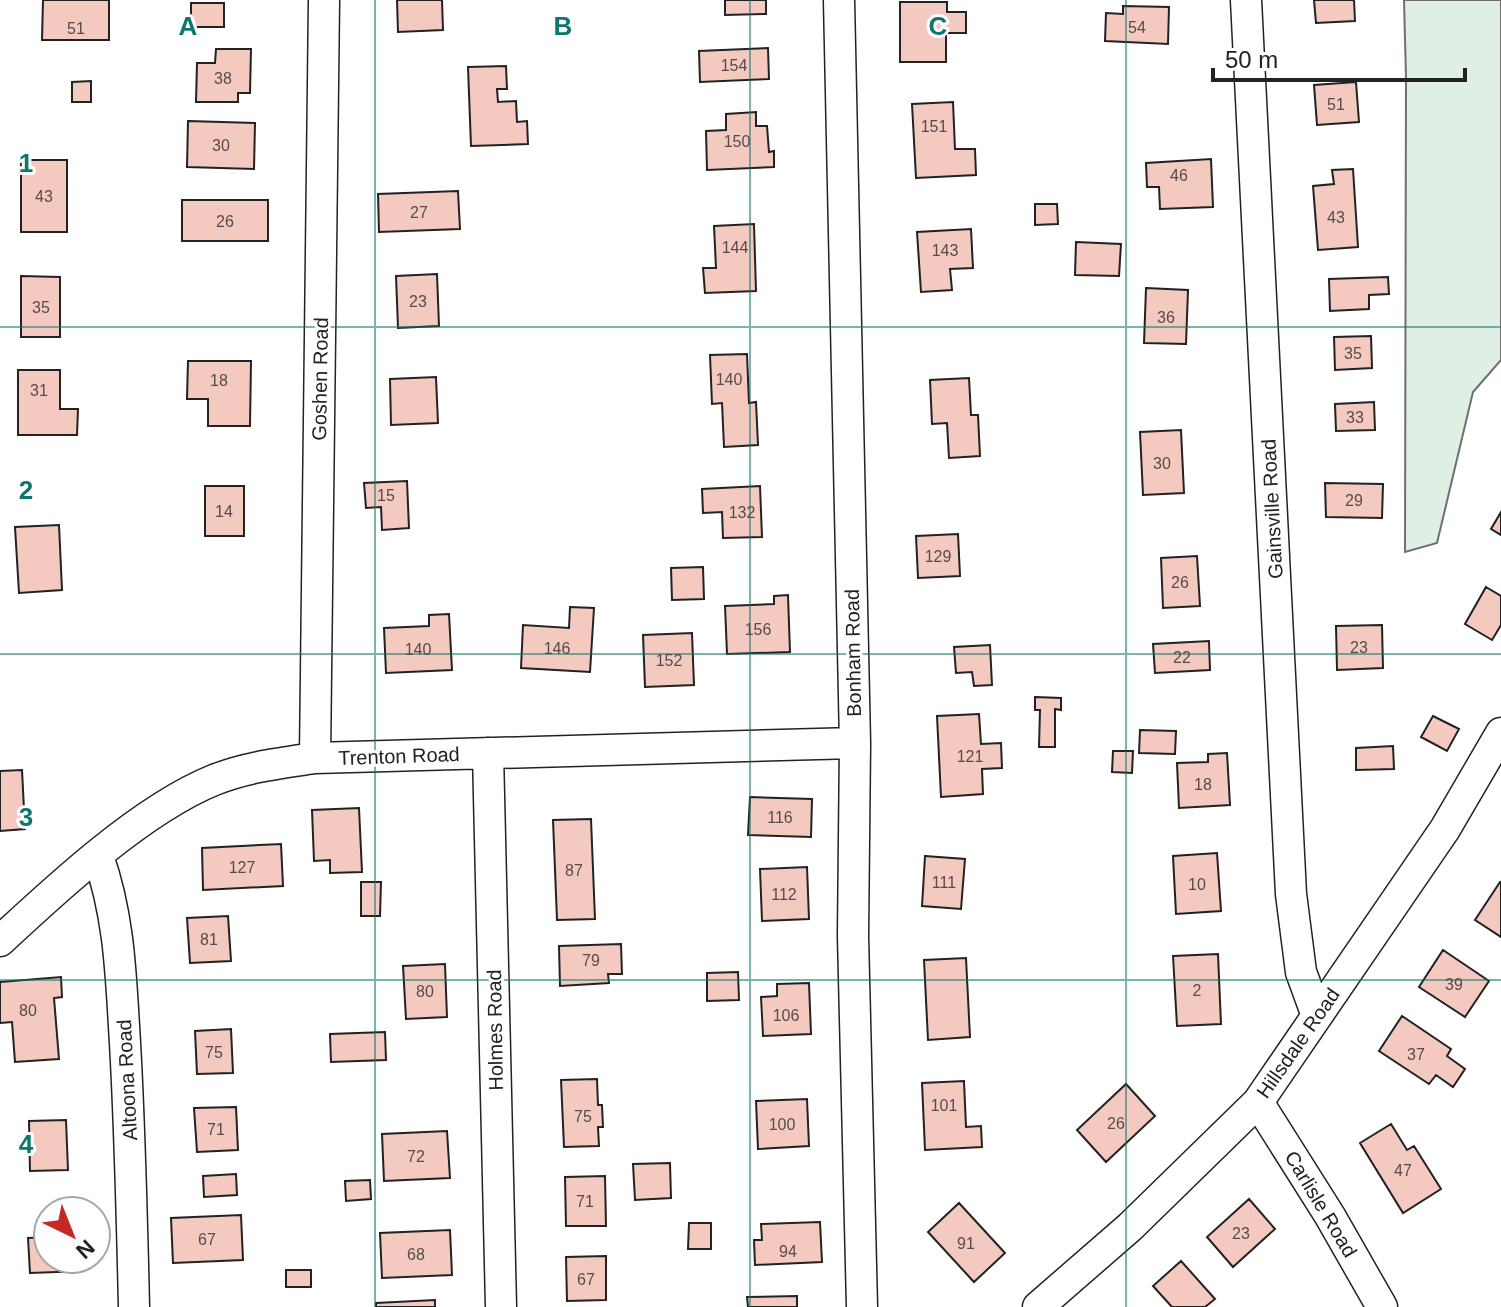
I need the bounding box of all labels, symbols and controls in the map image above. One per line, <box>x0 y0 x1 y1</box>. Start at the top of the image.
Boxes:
text: A <box>179 11 198 41</box>
text: B <box>554 11 572 41</box>
text: C <box>929 11 948 41</box>
house number: 54 <box>1128 19 1146 36</box>
house number: 51 <box>67 20 85 37</box>
scale bar <box>1213 32 1465 82</box>
text: 50 m <box>1225 46 1278 73</box>
house number: 154 <box>721 57 747 74</box>
house number: 38 <box>214 70 232 87</box>
house number: 51 <box>1327 96 1345 113</box>
house number: 151 <box>921 118 947 135</box>
house number: 150 <box>724 133 750 150</box>
house number: 30 <box>212 137 230 154</box>
text: 1 <box>19 148 33 178</box>
house number: 46 <box>1170 167 1188 184</box>
house number: 43 <box>35 188 53 205</box>
house number: 27 <box>410 204 428 221</box>
house number: 43 <box>1327 209 1345 226</box>
house number: 26 <box>216 213 234 230</box>
house number: 144 <box>722 239 748 256</box>
house number: 143 <box>932 242 958 259</box>
house number: 23 <box>409 293 427 310</box>
house number: 35 <box>32 299 50 316</box>
house number: 36 <box>1157 309 1175 326</box>
street label: Goshen Road <box>308 317 332 441</box>
house number: 35 <box>1344 345 1362 362</box>
house number: 140 <box>716 371 742 388</box>
house number: 18 <box>210 372 228 389</box>
house number: 31 <box>30 382 48 399</box>
house number: 33 <box>1346 409 1364 426</box>
street label: Gainsville Road <box>1257 438 1287 580</box>
house number: 30 <box>1153 455 1171 472</box>
text: 2 <box>19 475 33 505</box>
house number: 15 <box>377 487 395 504</box>
house number: 29 <box>1345 492 1363 509</box>
house number: 14 <box>215 503 233 520</box>
house number: 132 <box>729 504 755 521</box>
house number: 129 <box>925 548 951 565</box>
house number: 26 <box>1171 574 1189 591</box>
street label: Bonham Road <box>841 589 865 717</box>
house number: 156 <box>745 621 771 638</box>
house number: 23 <box>1350 639 1368 656</box>
house number: 146 <box>544 640 570 657</box>
house number: 140 <box>405 641 431 658</box>
house number: 22 <box>1173 649 1191 666</box>
house number: 152 <box>656 652 682 669</box>
street label: Trenton Road <box>338 743 460 769</box>
house number: 121 <box>957 748 983 765</box>
house number: 18 <box>1194 776 1212 793</box>
text: 3 <box>19 802 33 832</box>
house number: 116 <box>767 809 793 826</box>
house number: 127 <box>229 859 255 876</box>
house number: 87 <box>565 862 583 879</box>
house number: 111 <box>932 874 956 891</box>
house number: 10 <box>1188 876 1206 893</box>
house number: 112 <box>771 886 797 903</box>
house number: 81 <box>200 931 218 948</box>
house number: 79 <box>582 952 600 969</box>
street label: Holmes Road <box>483 969 507 1091</box>
house number: 39 <box>1445 976 1463 993</box>
house number: 2 <box>1193 982 1202 999</box>
house number: 80 <box>416 983 434 1000</box>
street label: Hillsdale Road <box>1252 984 1344 1102</box>
house number: 80 <box>19 1002 37 1019</box>
house number: 106 <box>773 1007 799 1024</box>
street label: Altoona Road <box>113 1019 141 1141</box>
house number: 75 <box>205 1044 223 1061</box>
house number: 37 <box>1407 1046 1425 1063</box>
house number: 101 <box>931 1097 957 1114</box>
house number: 75 <box>574 1108 592 1125</box>
house number: 26 <box>1107 1115 1125 1132</box>
house number: 100 <box>769 1116 795 1133</box>
house number: 71 <box>207 1121 225 1138</box>
text: 4 <box>19 1129 34 1159</box>
street label: Carlisle Road <box>1281 1147 1361 1261</box>
house number: 72 <box>407 1148 425 1165</box>
house number: 47 <box>1394 1162 1412 1179</box>
house number: 71 <box>576 1193 594 1210</box>
north arrow <box>32 1195 112 1275</box>
house number: 23 <box>1232 1225 1250 1242</box>
house number: 67 <box>198 1231 216 1248</box>
text: N <box>71 1235 100 1264</box>
house number: 91 <box>957 1235 975 1252</box>
house number: 94 <box>779 1243 797 1260</box>
house number: 68 <box>407 1246 425 1263</box>
house number: 67 <box>577 1271 595 1288</box>

